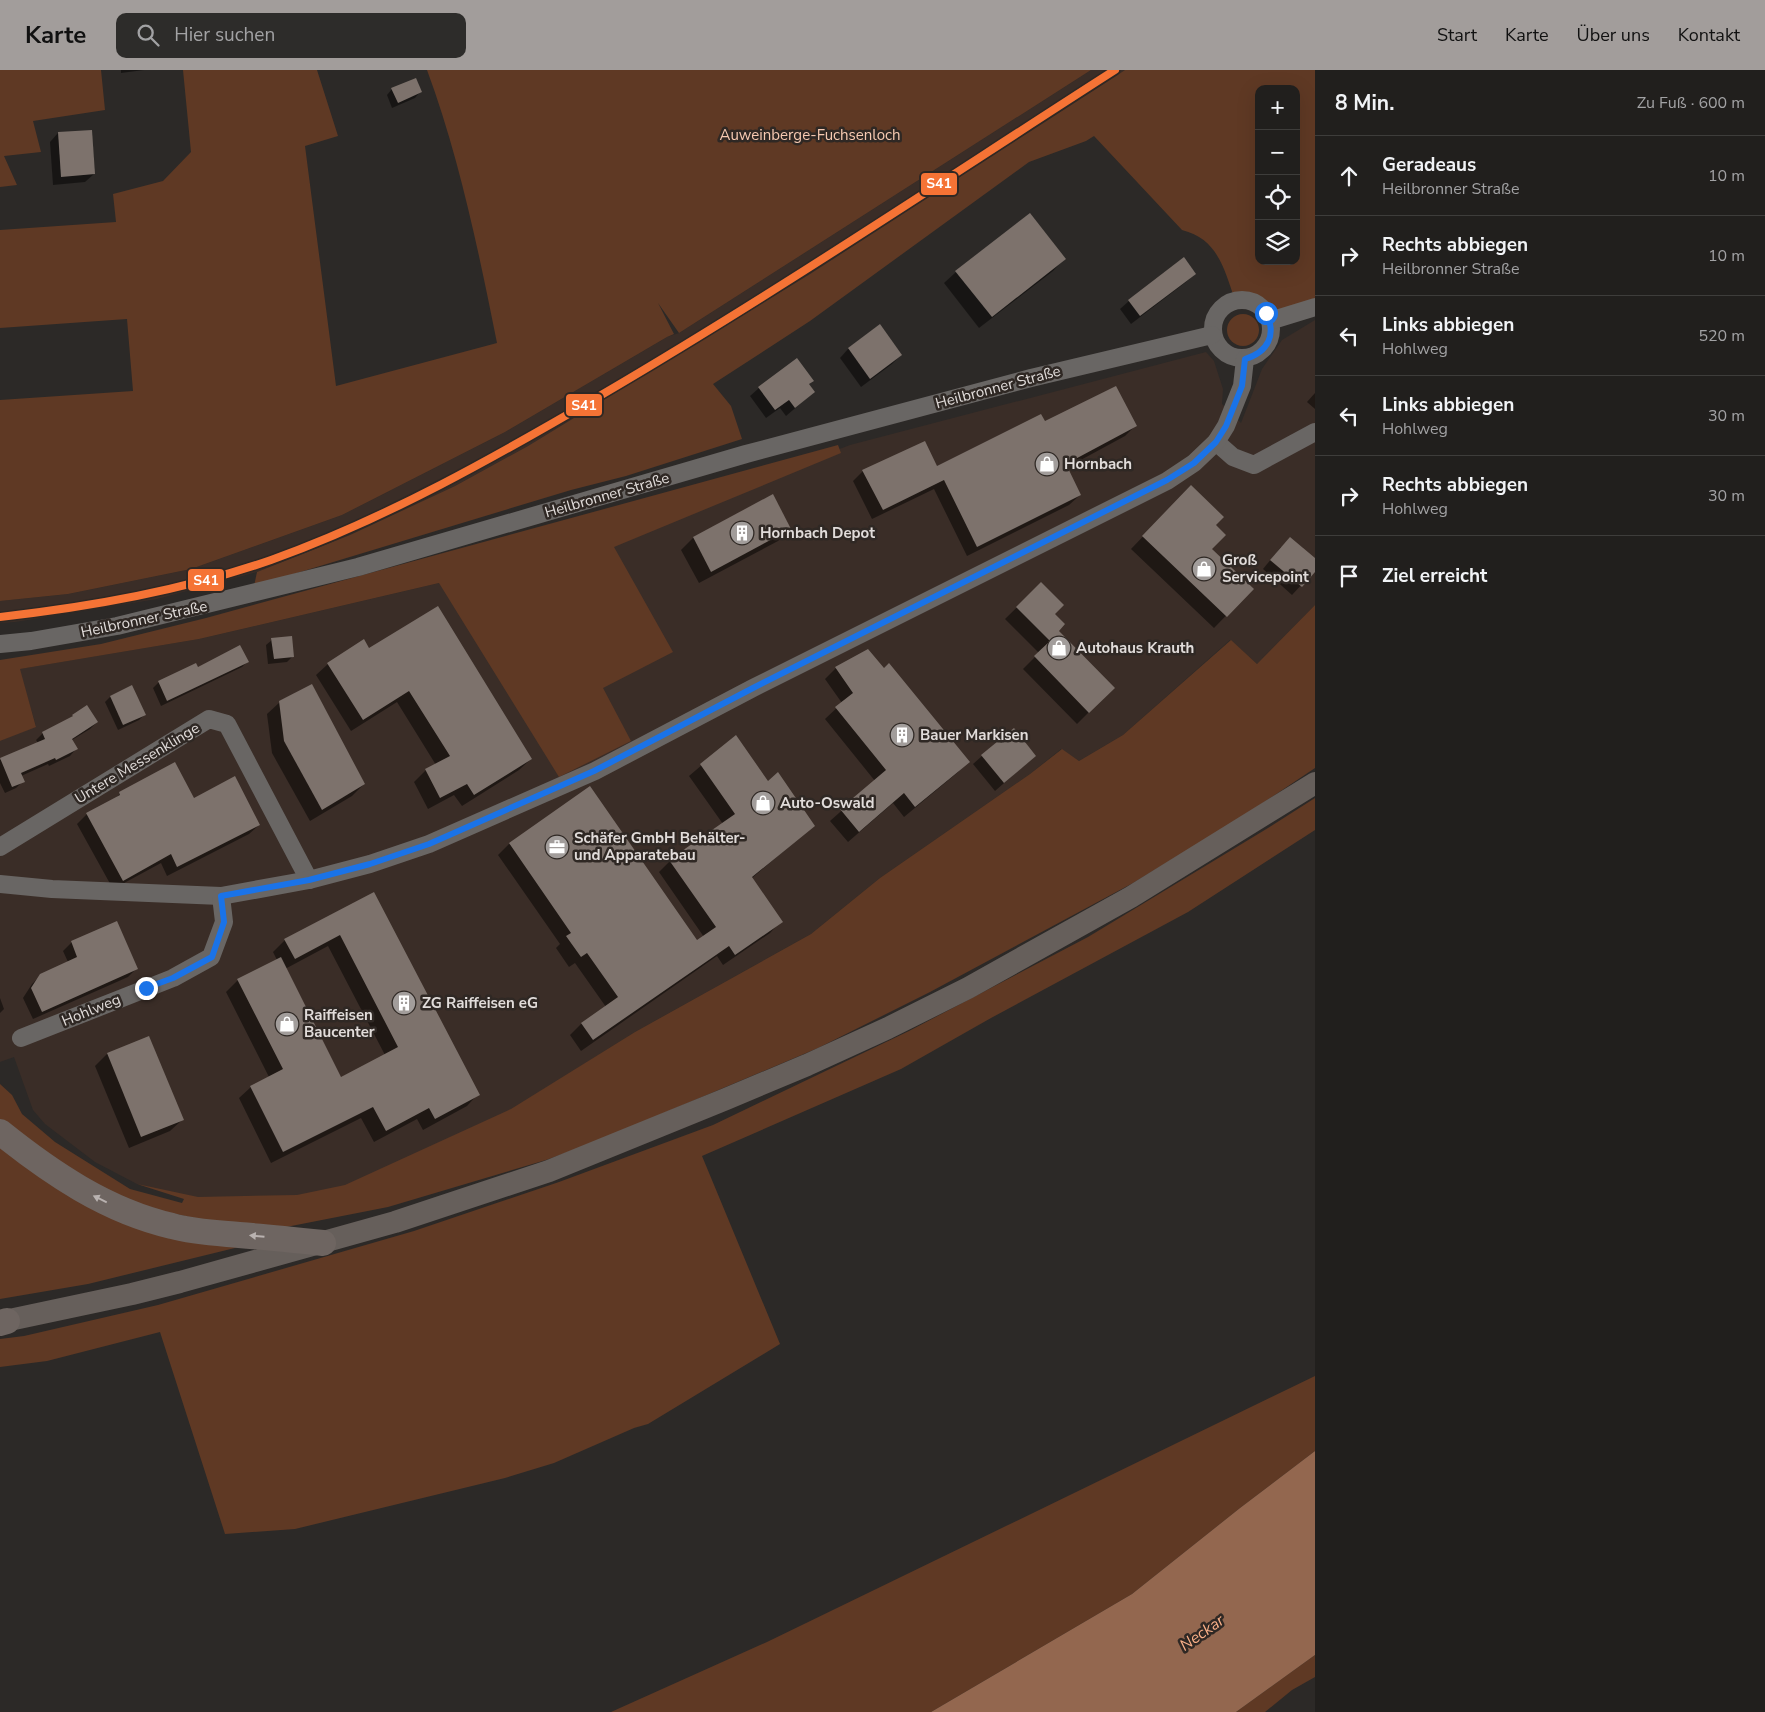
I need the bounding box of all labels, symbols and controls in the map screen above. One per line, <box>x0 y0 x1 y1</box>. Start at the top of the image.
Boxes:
search box <box>116 13 466 58</box>
text: Karte <box>25 19 86 51</box>
icon: search <box>134 21 162 49</box>
text: Hier suchen <box>174 22 275 48</box>
text: Start <box>1437 23 1477 47</box>
text: Karte <box>1505 23 1549 47</box>
text: Über uns <box>1577 23 1650 47</box>
text: Kontakt <box>1678 23 1740 47</box>
map controls <box>1255 85 1300 265</box>
button: + <box>1255 85 1300 130</box>
text: 8 Min. <box>1335 89 1394 117</box>
text: Zu Fuß · 600 m <box>1637 92 1745 114</box>
park label: Auweinberge-Fuchsenloch <box>720 125 900 145</box>
button: − <box>1255 130 1300 175</box>
text: Geradeaus <box>1382 152 1476 178</box>
icon: ahead <box>1335 162 1363 190</box>
text: 10 m <box>1708 165 1745 187</box>
line badge: S41 <box>920 172 958 196</box>
text: S41 <box>926 174 952 193</box>
button: locate <box>1255 175 1300 220</box>
text: Heilbronner Straße <box>1382 178 1519 200</box>
button: layers <box>1255 220 1300 265</box>
text: Rechts abbiegen <box>1382 232 1528 258</box>
icon: right <box>1335 242 1363 270</box>
text: 10 m <box>1708 245 1745 267</box>
text: Heilbronner Straße <box>1382 258 1519 280</box>
route start <box>1255 302 1278 325</box>
text: Links abbiegen <box>1382 312 1514 338</box>
icon: left <box>1335 322 1363 350</box>
text: 520 m <box>1698 325 1745 347</box>
text: Hohlweg <box>1382 338 1448 360</box>
street label: Heilbronner Straße <box>933 361 1063 413</box>
text: Links abbiegen <box>1382 392 1514 418</box>
line badge: S41 <box>565 393 603 417</box>
text: S41 <box>571 396 597 415</box>
icon: left <box>1335 402 1363 430</box>
text: 30 m <box>1708 405 1745 427</box>
text: Hohlweg <box>1382 418 1448 440</box>
shop icon: Hornbach <box>1034 451 1060 477</box>
place label: Hornbach <box>1064 454 1132 474</box>
street label: Heilbronner Straße <box>542 468 672 522</box>
text: Rechts abbiegen <box>1382 472 1528 498</box>
icon: right <box>1335 482 1363 510</box>
text: 30 m <box>1708 485 1745 507</box>
text: Hohlweg <box>1382 498 1448 520</box>
building icon: Hornbach Depot <box>729 520 755 546</box>
place label: Hornbach Depot <box>760 523 875 543</box>
place label: Groß Servicepoint <box>1222 550 1309 587</box>
shop icon: Groß Servicepoint <box>1191 556 1217 582</box>
icon: arrive <box>1335 562 1363 590</box>
text: Ziel erreicht <box>1382 563 1487 589</box>
line badge: S41 <box>187 568 225 592</box>
text: S41 <box>193 571 219 590</box>
street label: Heilbronner Straße <box>79 596 209 642</box>
shop icon: Autohaus Krauth <box>1046 635 1072 661</box>
place label: Autohaus Krauth <box>1076 638 1194 658</box>
street label: Untere Messenklinge <box>71 718 203 808</box>
building icon: Bauer Markisen <box>889 722 915 748</box>
place label: Bauer Markisen <box>920 725 1028 745</box>
shop icon: Auto-Oswald <box>750 790 776 816</box>
place label: Auto-Oswald <box>780 793 874 813</box>
place label: Schäfer GmbH Behälter- und Apparatebau <box>574 828 746 865</box>
office icon: Schäfer GmbH Behälter- und Apparatebau <box>544 834 570 860</box>
route end <box>135 977 158 1000</box>
street label: Hohlweg <box>59 989 123 1031</box>
building icon: ZG Raiffeisen eG <box>391 990 417 1016</box>
place label: ZG Raiffeisen eG <box>422 993 538 1013</box>
place label: Raiffeisen Baucenter <box>304 1005 375 1042</box>
shop icon: Raiffeisen Baucenter <box>274 1011 300 1037</box>
one-way arrow <box>93 1195 107 1203</box>
one-way arrow <box>248 1232 264 1240</box>
water label: Neckar <box>1175 1609 1230 1656</box>

